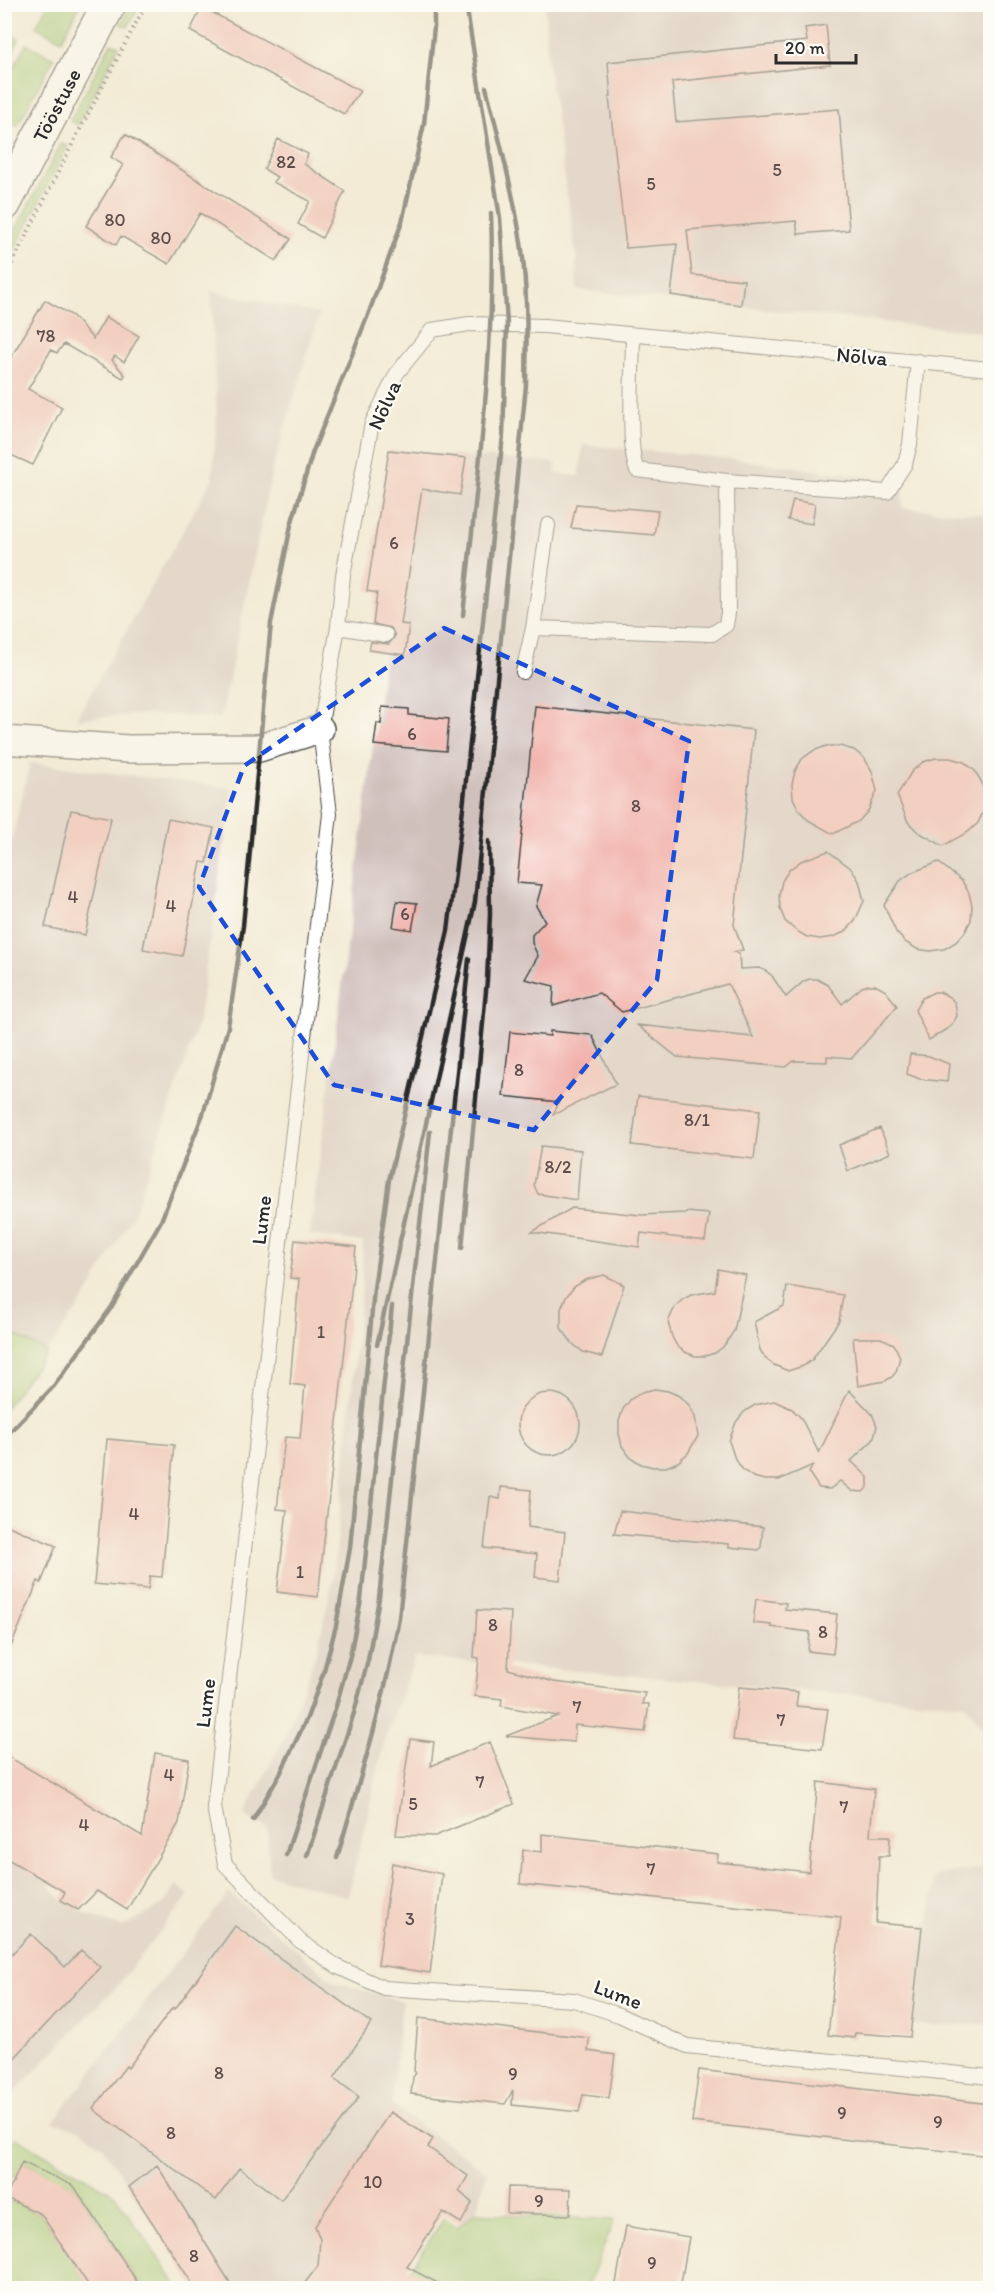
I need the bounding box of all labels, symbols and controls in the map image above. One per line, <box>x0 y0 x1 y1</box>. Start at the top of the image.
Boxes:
scale bar <box>776 27 856 65</box>
text: 20 m <box>785 37 825 59</box>
street label: Tööstuse <box>27 64 86 146</box>
house number: 82 <box>276 151 296 173</box>
house number: 5 <box>772 159 782 181</box>
house number: 5 <box>646 173 656 195</box>
house number: 80 <box>105 209 125 231</box>
house number: 80 <box>151 227 171 249</box>
house number: 78 <box>37 325 56 347</box>
street label: Nõlva <box>835 341 889 371</box>
street label: Nõlva <box>362 376 406 434</box>
house number: 6 <box>389 532 399 554</box>
house number: 6 <box>407 723 417 745</box>
house number: 8 <box>631 795 641 817</box>
house number: 4 <box>68 886 79 908</box>
house number: 4 <box>166 895 177 917</box>
house number: 6 <box>400 903 410 925</box>
house number: 8 <box>514 1059 524 1081</box>
house number: 8/1 <box>684 1109 710 1131</box>
house number: 8/2 <box>545 1156 572 1178</box>
street label: Lume <box>246 1194 276 1246</box>
house number: 1 <box>317 1321 325 1343</box>
house number: 4 <box>129 1503 140 1525</box>
house number: 1 <box>296 1561 304 1583</box>
house number: 8 <box>488 1614 498 1636</box>
house number: 8 <box>818 1621 828 1643</box>
street label: Lume <box>190 1677 220 1729</box>
house number: 7 <box>573 1696 582 1718</box>
house number: 7 <box>777 1709 786 1731</box>
house number: 4 <box>164 1764 175 1786</box>
house number: 7 <box>476 1771 485 1793</box>
house number: 5 <box>408 1793 418 1815</box>
house number: 7 <box>840 1796 849 1818</box>
house number: 4 <box>79 1814 90 1836</box>
house number: 7 <box>647 1858 656 1880</box>
house number: 3 <box>405 1908 415 1930</box>
street label: Lume <box>590 1973 646 2015</box>
house number: 8 <box>214 2062 224 2084</box>
house number: 9 <box>508 2063 518 2085</box>
house number: 9 <box>837 2102 847 2124</box>
house number: 9 <box>933 2111 943 2133</box>
house number: 8 <box>166 2122 176 2144</box>
house number: 10 <box>363 2171 383 2193</box>
house number: 9 <box>534 2190 544 2212</box>
house number: 8 <box>189 2245 199 2267</box>
house number: 9 <box>647 2252 657 2274</box>

